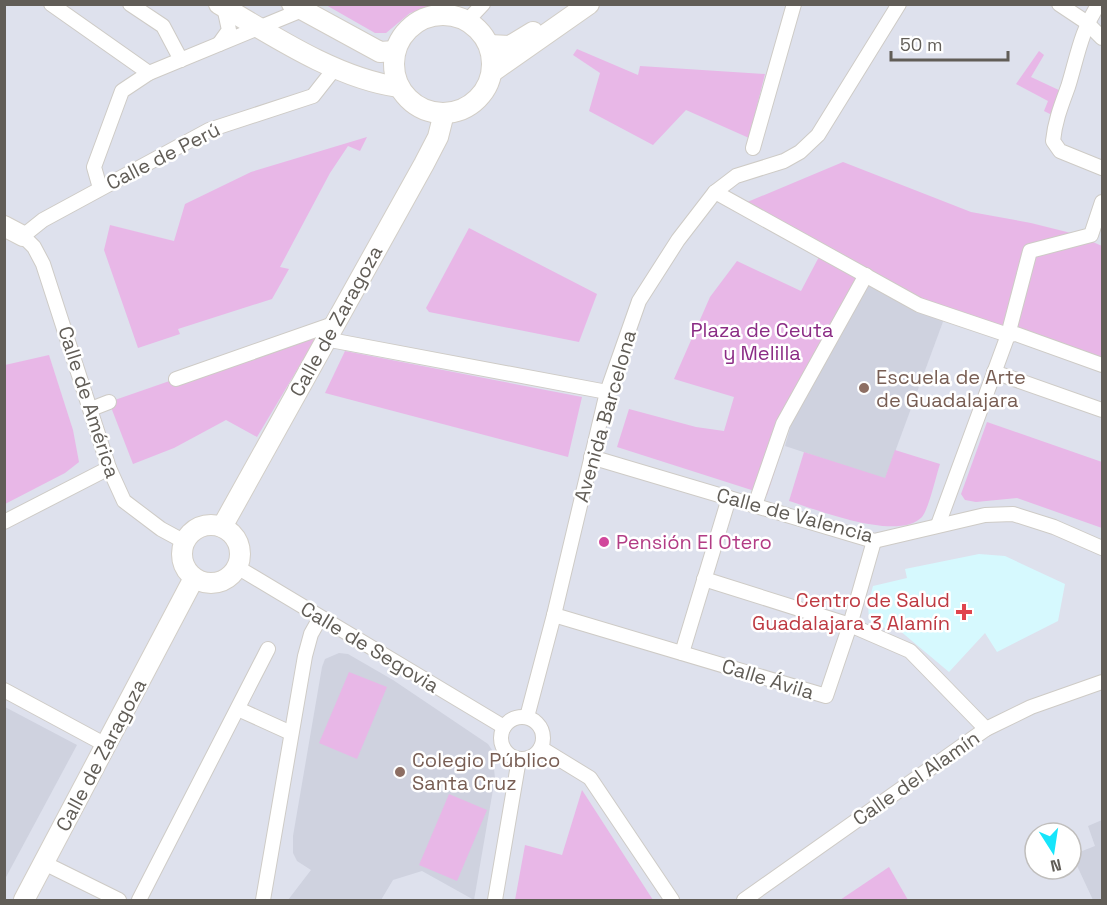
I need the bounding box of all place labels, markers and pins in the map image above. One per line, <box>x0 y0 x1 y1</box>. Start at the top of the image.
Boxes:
place label: Escuela de Arte de Guadalajara <box>876 364 1026 413</box>
marker: Escuela de Arte de Guadalajara <box>857 381 871 395</box>
place label: Pensión El Otero <box>616 529 772 555</box>
marker: Pensión El Otero <box>597 535 611 549</box>
place label: Centro de Salud Guadalajara 3 Alamín <box>752 587 950 636</box>
marker: Centro de Salud Guadalajara 3 Alamín <box>955 603 973 621</box>
place label: Colegio Público Santa Cruz <box>412 747 560 796</box>
marker: Colegio Público Santa Cruz <box>393 765 407 779</box>

